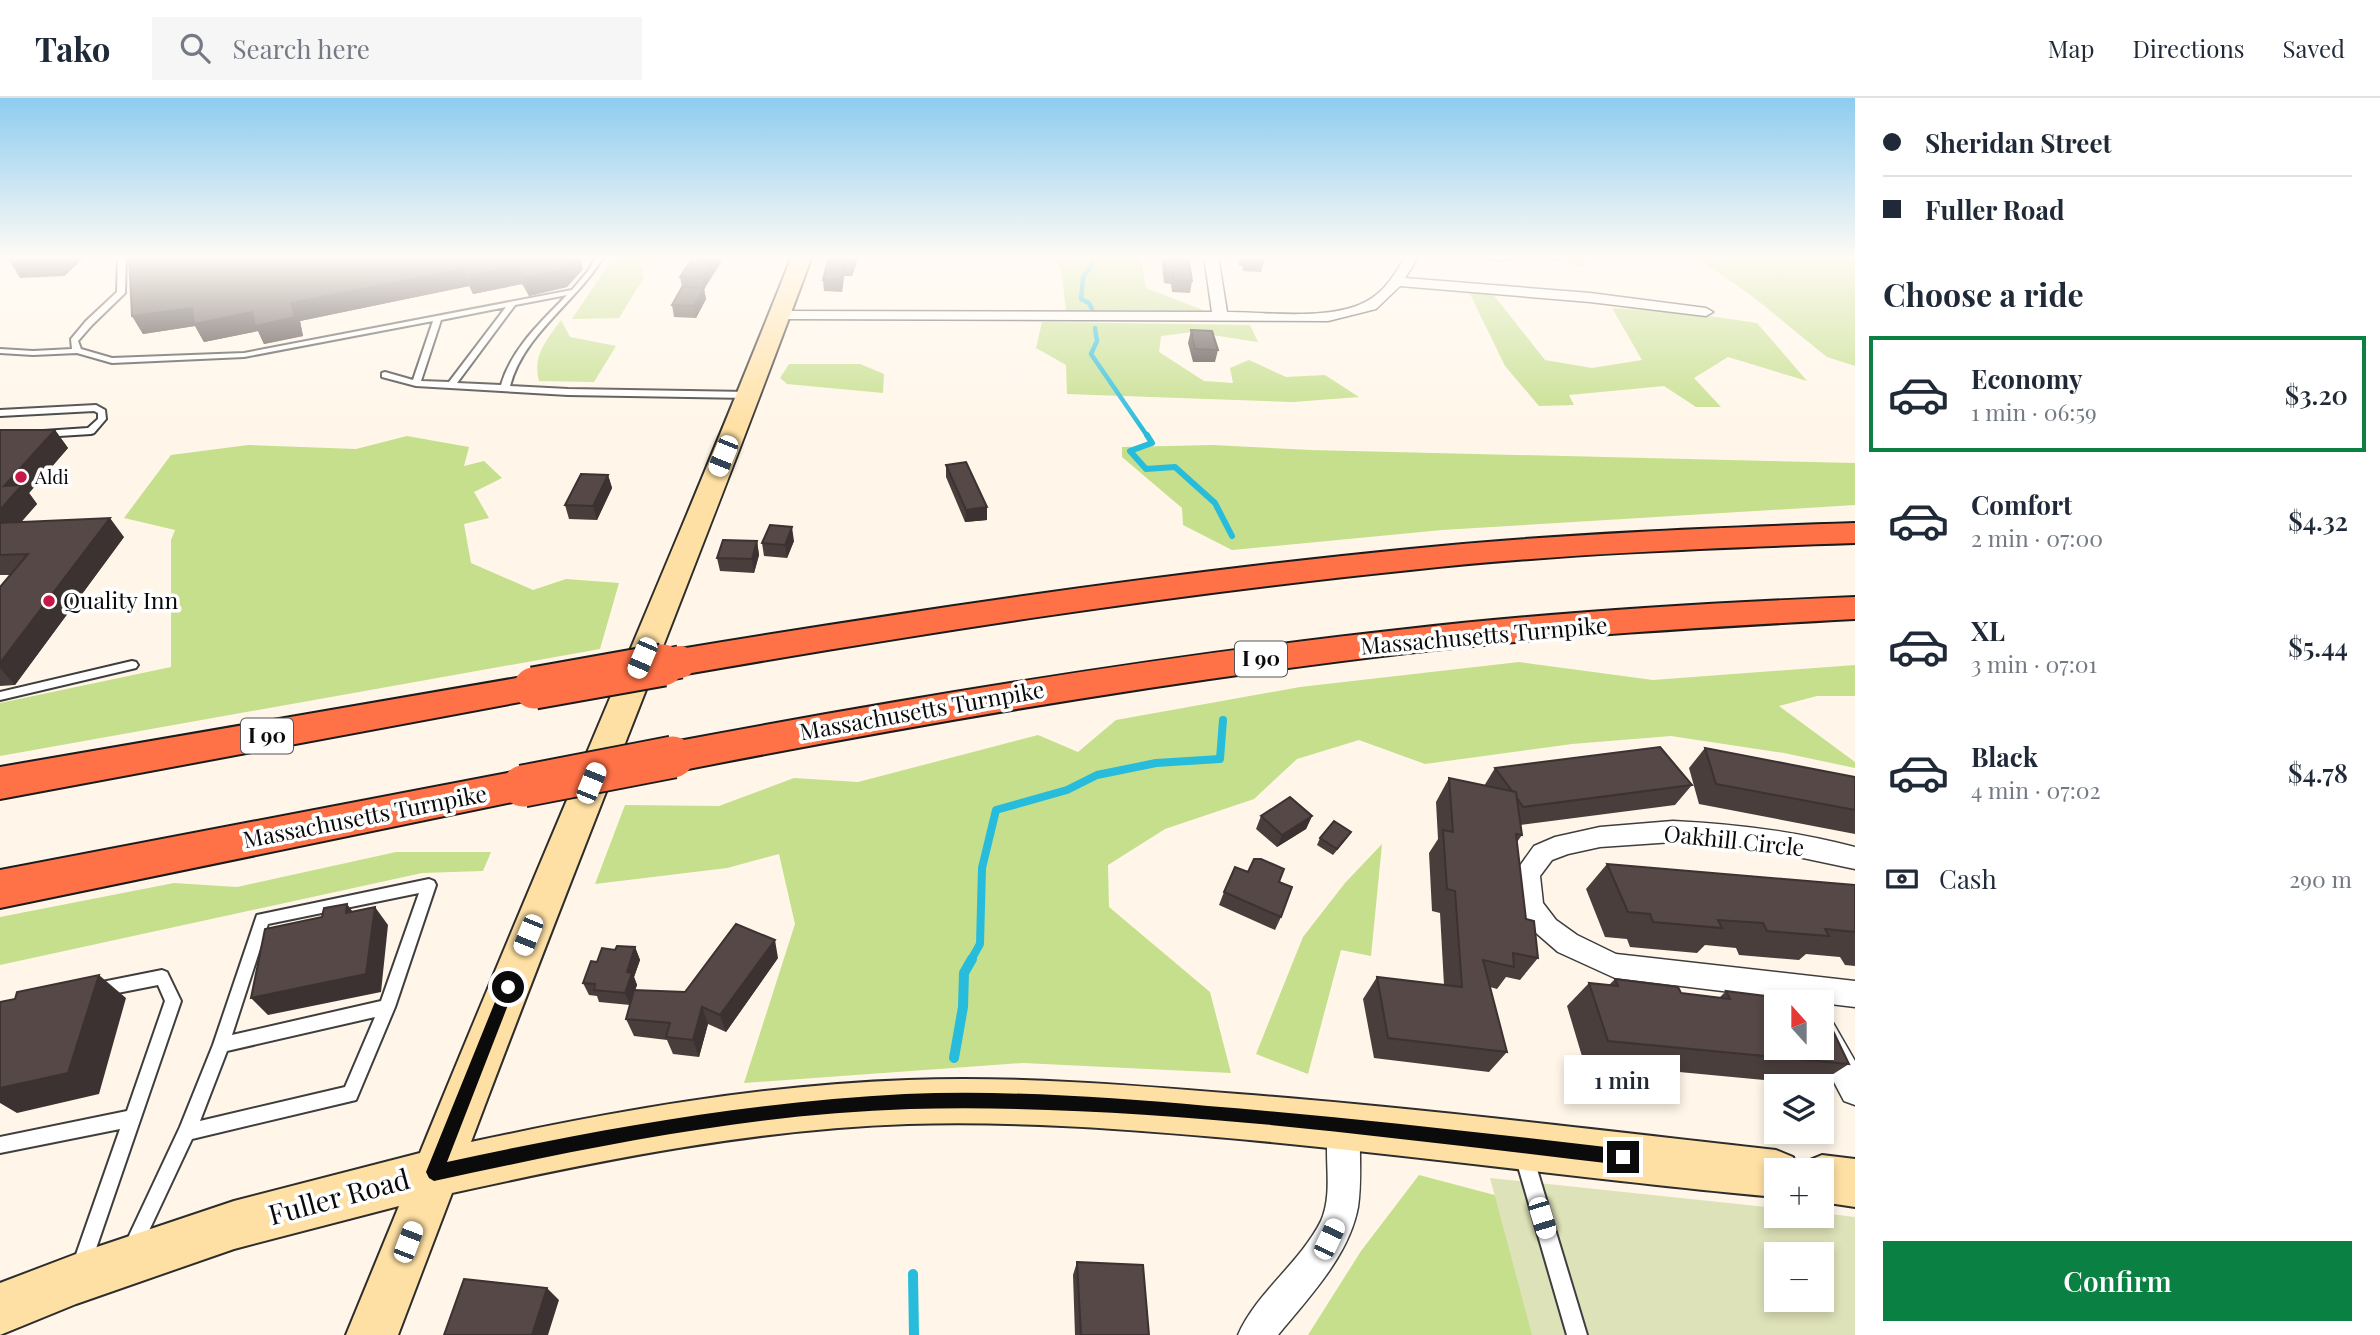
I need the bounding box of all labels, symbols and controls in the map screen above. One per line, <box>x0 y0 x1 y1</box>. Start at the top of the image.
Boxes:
search box <box>152 17 642 80</box>
text: Tako <box>35 26 110 70</box>
icon: search <box>176 29 214 67</box>
text: Search here <box>232 31 370 66</box>
text: Map <box>2048 32 2094 64</box>
text: Directions <box>2132 32 2245 64</box>
text: Saved <box>2283 32 2345 64</box>
text: Sheridan Street <box>1925 125 2112 160</box>
text: Fuller Road <box>1925 192 2065 227</box>
text: Choose a ride <box>1883 272 2084 315</box>
text: Economy <box>1971 361 2082 396</box>
icon: car <box>1887 363 1950 426</box>
text: $3.20 <box>2285 377 2348 412</box>
text: 1 min · 06:59 <box>1971 396 2097 427</box>
car <box>706 433 741 479</box>
place label: Aldi <box>34 463 69 489</box>
marker: Aldi <box>13 469 29 485</box>
text: Comfort <box>1971 487 2072 522</box>
icon: car <box>1887 489 1950 552</box>
text: $4.32 <box>2288 503 2348 538</box>
text: 2 min · 07:00 <box>1971 522 2103 553</box>
place label: Quality Inn <box>63 584 179 615</box>
marker: Quality Inn <box>41 593 57 609</box>
street label: Massachusetts Turnpike <box>1359 608 1609 661</box>
text: XL <box>1971 613 2005 648</box>
icon: car <box>1887 615 1950 678</box>
text: $5.44 <box>2288 629 2348 664</box>
car <box>625 635 660 681</box>
road number: I 90 <box>1235 642 1287 676</box>
text: 3 min · 07:01 <box>1971 648 2097 679</box>
street label: Massachusetts Turnpike <box>797 673 1047 746</box>
road number: I 90 <box>241 718 293 754</box>
text: Black <box>1971 739 2038 774</box>
icon: car <box>1887 741 1950 804</box>
text: $4.78 <box>2288 755 2348 790</box>
car <box>574 760 609 806</box>
text: 4 min · 07:02 <box>1971 774 2101 805</box>
street label: Massachusetts Turnpike <box>240 777 489 854</box>
street label: Oakhill Circle <box>1662 817 1806 862</box>
icon: cash <box>1883 860 1921 898</box>
text: Cash <box>1939 861 1997 896</box>
text: 290 m <box>2289 863 2352 894</box>
car <box>511 912 546 958</box>
route start <box>492 971 524 1003</box>
north arrow <box>1764 990 1834 1060</box>
map controls <box>1764 990 1834 1312</box>
callout: 1 min <box>1565 1056 1681 1104</box>
text: 1 min <box>1594 1064 1650 1095</box>
button: layers <box>1764 1074 1834 1144</box>
route end <box>1607 1141 1639 1173</box>
button: + <box>1764 1158 1834 1228</box>
street label: Fuller Road <box>264 1159 413 1232</box>
car <box>1526 1195 1559 1241</box>
car <box>1311 1216 1348 1262</box>
car <box>391 1219 426 1265</box>
button: Confirm <box>1883 1241 2352 1321</box>
button: − <box>1764 1242 1834 1312</box>

